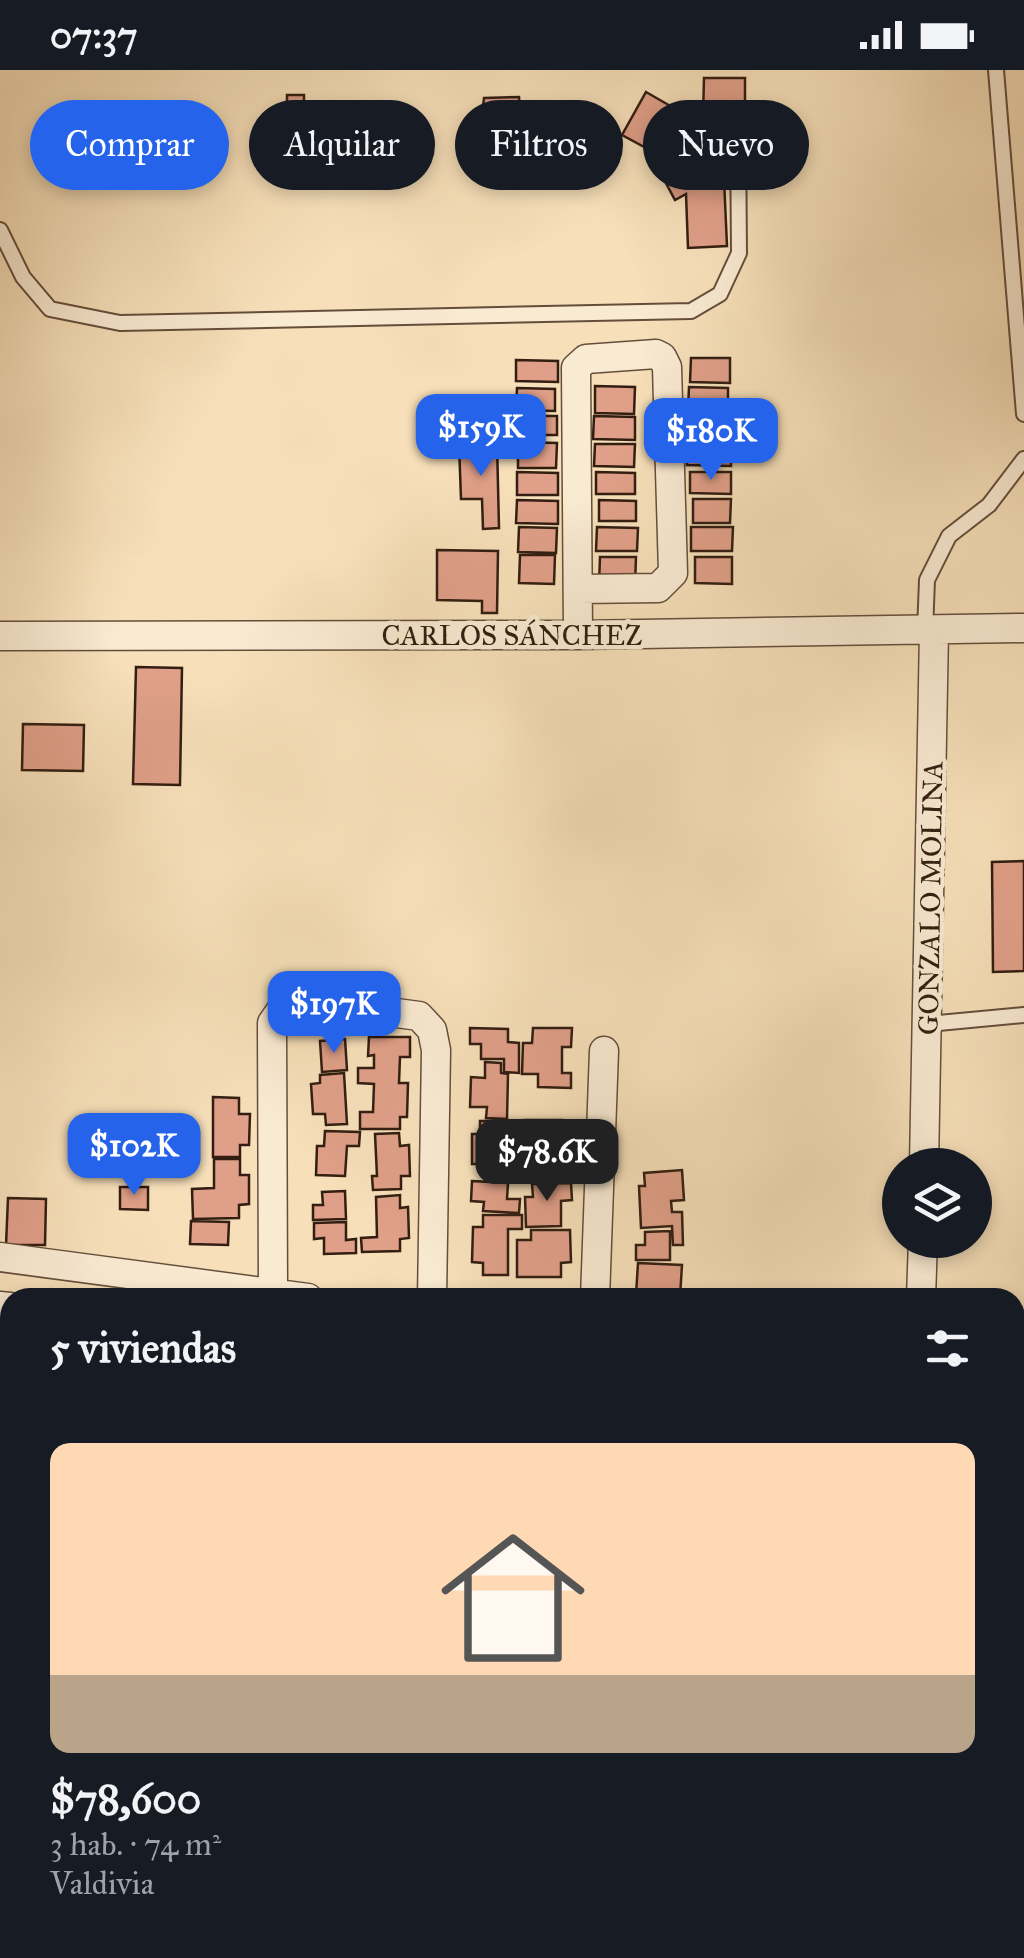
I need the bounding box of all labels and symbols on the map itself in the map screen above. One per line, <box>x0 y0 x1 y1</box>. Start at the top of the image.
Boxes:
pin: $159K <box>411 394 551 479</box>
pin: $180K <box>641 398 781 483</box>
street label: CARLOS SÁNCHEZ <box>381 618 643 653</box>
street label: GONZALO MOLINA <box>911 760 950 1035</box>
pin: $197K <box>264 971 404 1056</box>
pin: $102K <box>64 1113 204 1198</box>
pin: $78.6K <box>466 1119 628 1204</box>

